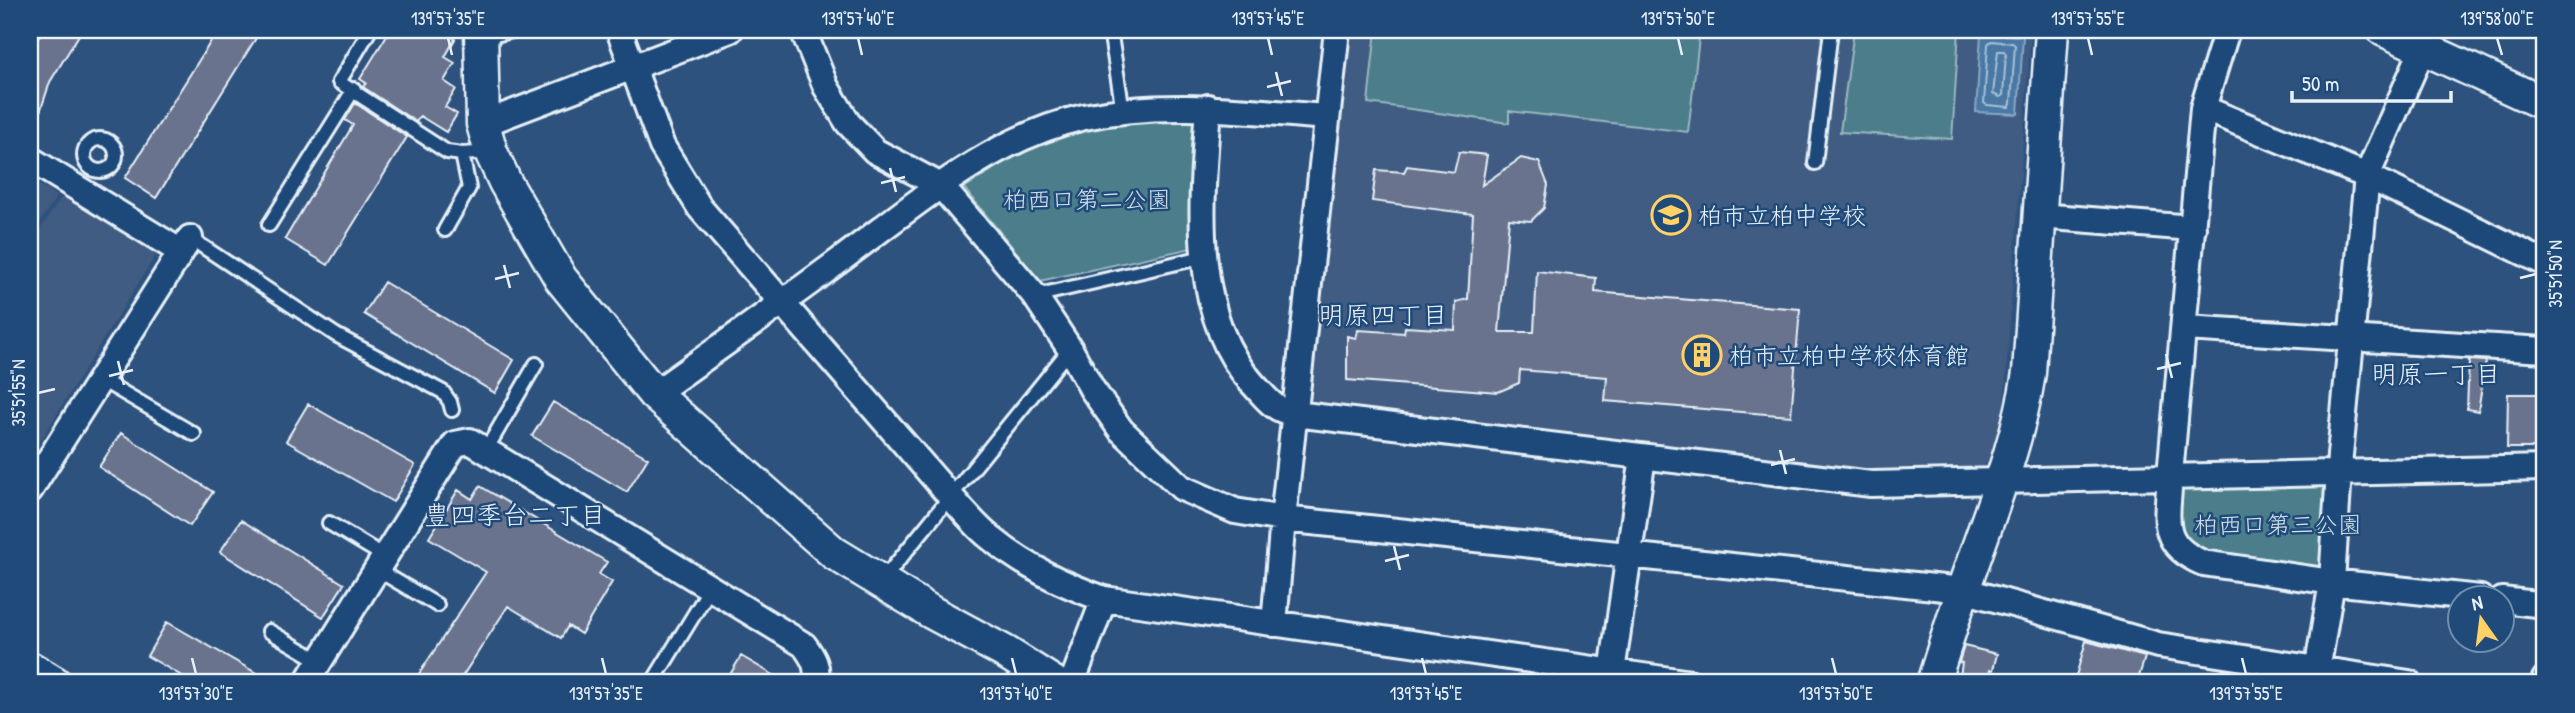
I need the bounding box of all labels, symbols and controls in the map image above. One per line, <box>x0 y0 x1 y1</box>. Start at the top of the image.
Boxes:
text: 139°57'35"E <box>411 6 485 31</box>
text: 139°57'40"E <box>821 6 895 31</box>
text: 139°57'45"E <box>1232 6 1304 31</box>
text: 139°57'50"E <box>1641 6 1715 31</box>
text: 139°57'55"E <box>2051 6 2125 31</box>
text: 139°58'00"E <box>2460 6 2534 31</box>
scale bar <box>2292 60 2451 104</box>
text: 50 m <box>2302 69 2339 98</box>
park label: 柏西口第二公園 <box>1003 183 1171 215</box>
school or university icon: 柏市立柏中学校 <box>1650 194 1692 236</box>
place label: 柏市立柏中学校 <box>1698 199 1866 231</box>
text: 35°51'50"N <box>2543 240 2568 308</box>
district label: 明原四丁目 <box>1318 297 1448 332</box>
building icon: 柏市立柏中学校体育館 <box>1681 334 1723 376</box>
place label: 柏市立柏中学校体育館 <box>1729 339 1969 371</box>
district label: 明原一丁目 <box>2371 356 2501 391</box>
text: 35°51'55"N <box>6 359 31 427</box>
district label: 豊四季台二丁目 <box>424 497 606 532</box>
park label: 柏西口第三公園 <box>2194 508 2362 540</box>
north arrow <box>2446 584 2516 654</box>
text: N <box>2469 589 2485 616</box>
text: 139°57'30"E <box>159 681 233 706</box>
text: 139°57'35"E <box>569 681 643 706</box>
text: 139°57'40"E <box>979 681 1053 706</box>
text: 139°57'45"E <box>1390 681 1462 706</box>
text: 139°57'50"E <box>1799 681 1873 706</box>
text: 139°57'55"E <box>2209 681 2283 706</box>

